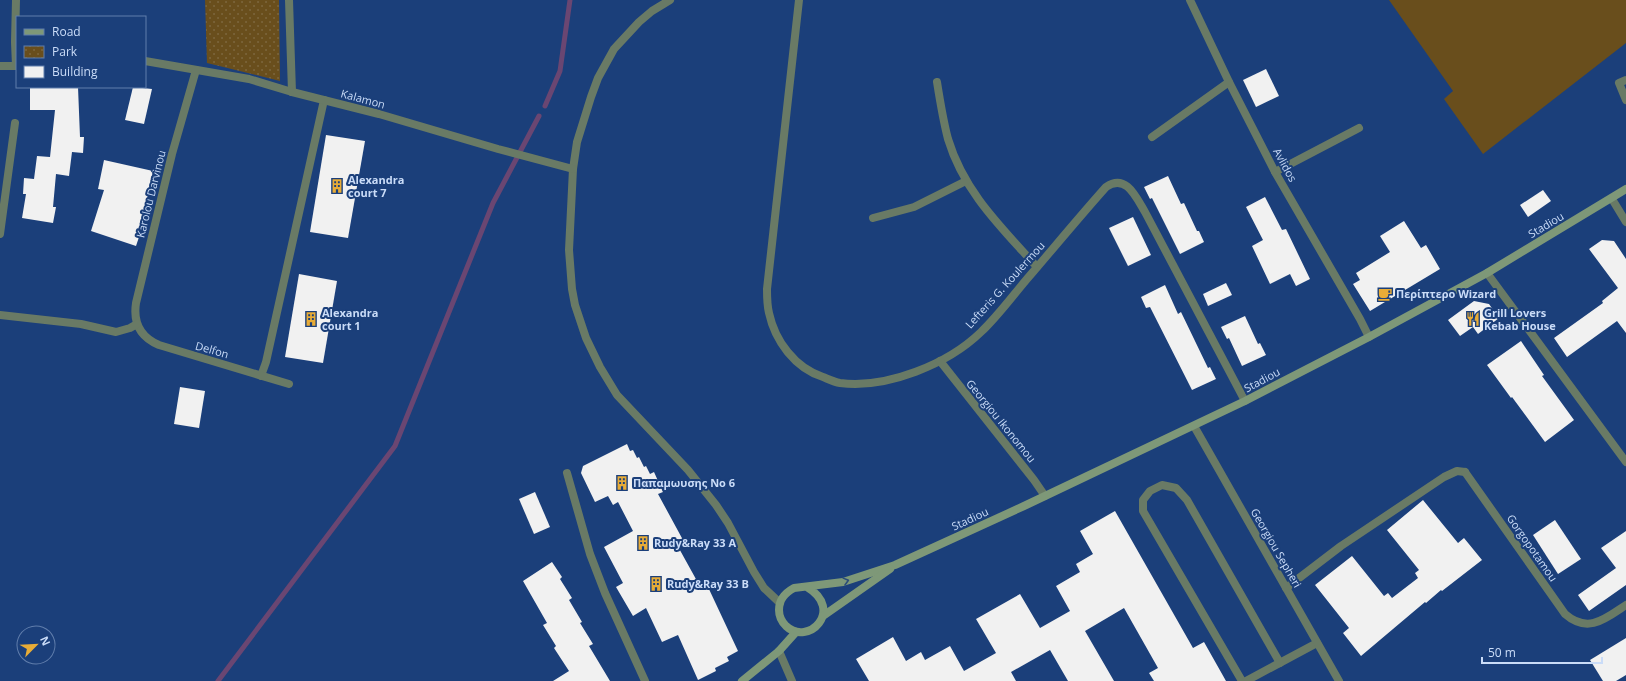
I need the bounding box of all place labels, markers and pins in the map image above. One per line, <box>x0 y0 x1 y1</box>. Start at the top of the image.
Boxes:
place label: Alexandra court 7 <box>348 172 404 200</box>
building icon: Alexandra court 7 <box>329 178 345 194</box>
cafe icon: Περίπτερο Wizard <box>1377 286 1393 302</box>
place label: Περίπτερο Wizard <box>1396 286 1496 301</box>
place label: Alexandra court 1 <box>322 305 378 333</box>
place label: Grill Lovers Kebab House <box>1484 305 1556 333</box>
building icon: Alexandra court 1 <box>303 311 319 327</box>
restaurant icon: Grill Lovers Kebab House <box>1465 311 1481 327</box>
building icon: Παπαμωυσης No 6 <box>614 475 630 491</box>
place label: Παπαμωυσης No 6 <box>633 475 735 490</box>
building icon: Rudy&Ray 33 A <box>635 535 651 551</box>
place label: Rudy&Ray 33 A <box>654 535 736 550</box>
building icon: Rudy&Ray 33 B <box>648 576 664 592</box>
place label: Rudy&Ray 33 B <box>667 576 749 591</box>

